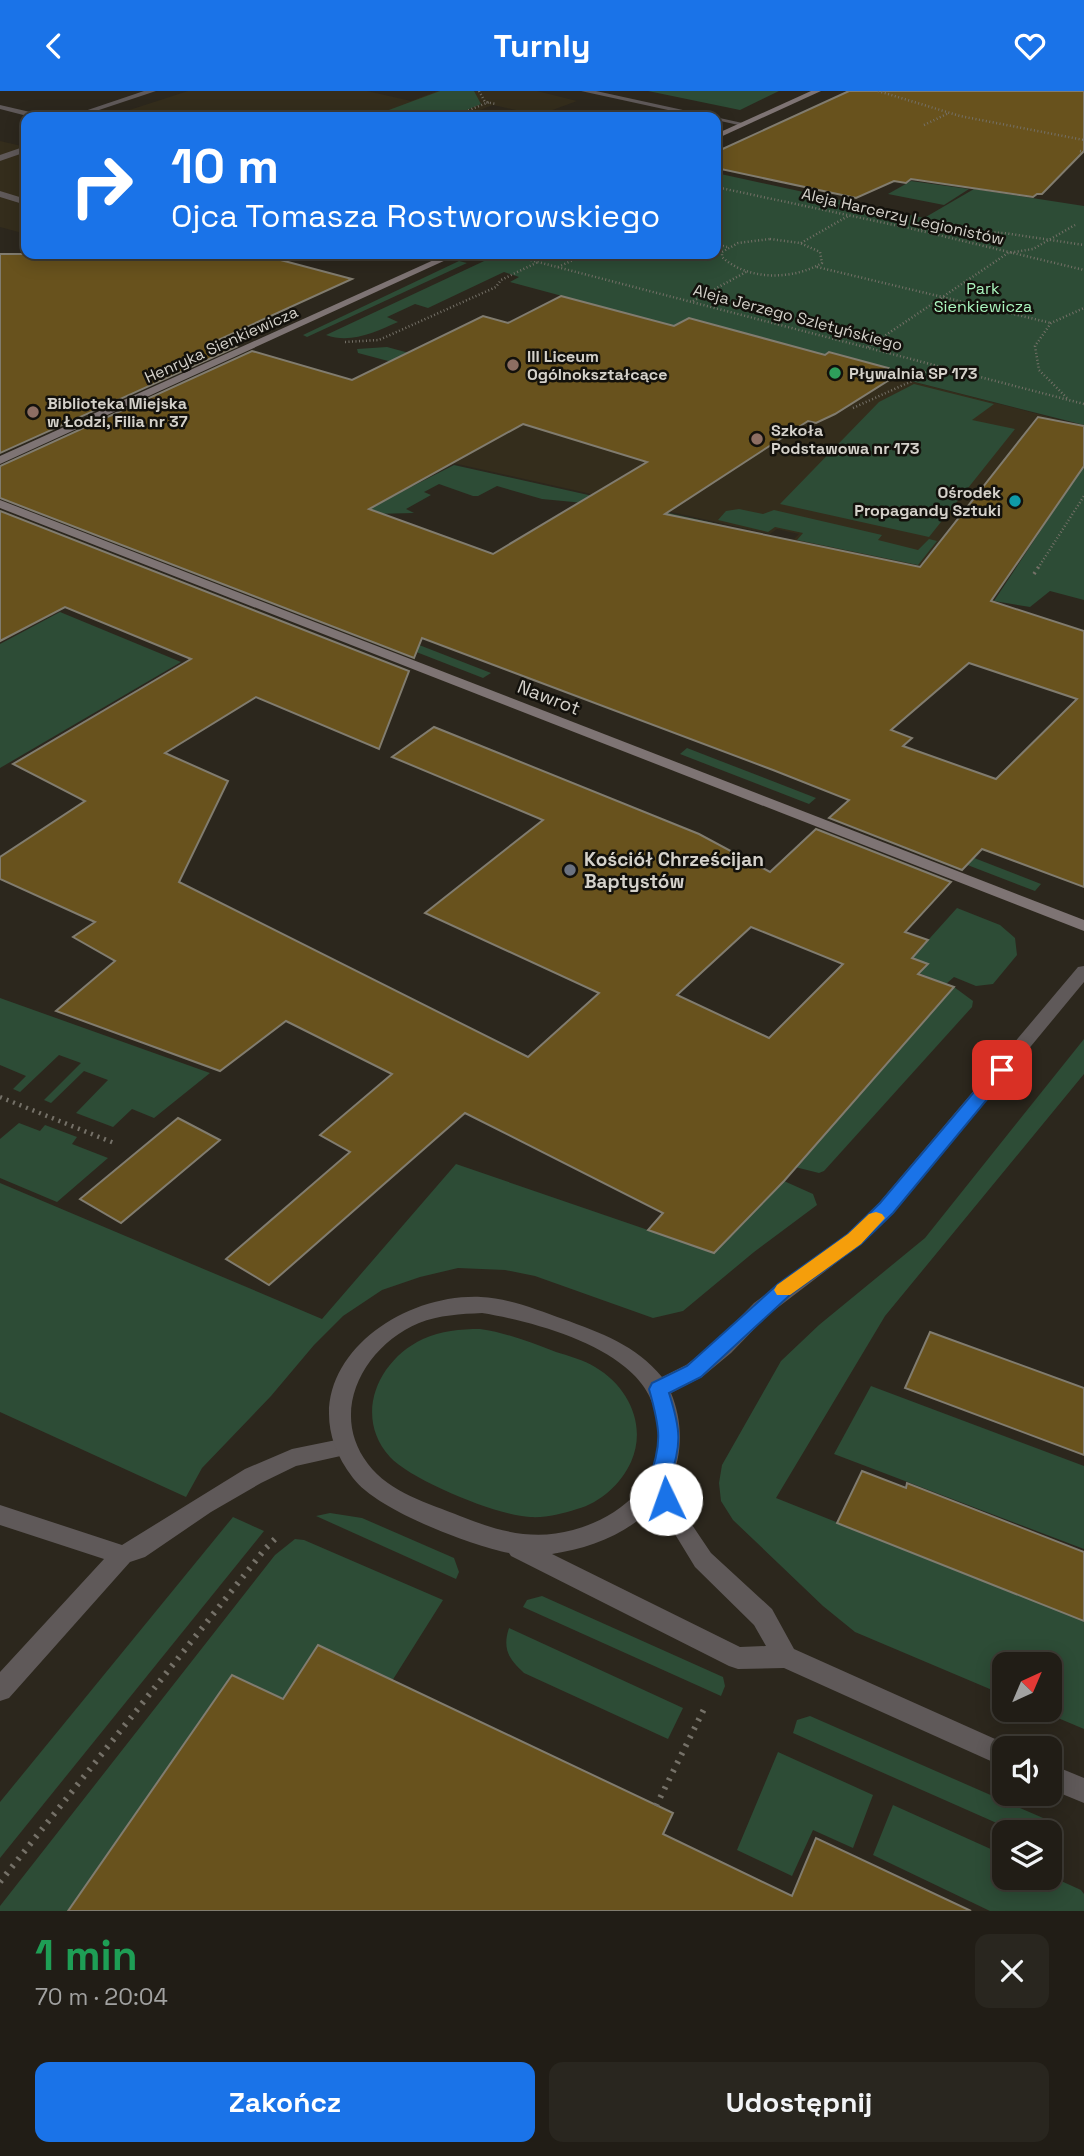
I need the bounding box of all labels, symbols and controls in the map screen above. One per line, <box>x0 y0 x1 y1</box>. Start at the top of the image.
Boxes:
text: Turnly <box>494 26 590 66</box>
icon: back <box>35 27 73 65</box>
icon: heart <box>1011 27 1049 65</box>
text: 10 m <box>171 135 279 197</box>
icon: right <box>56 140 147 231</box>
street label: Aleja Harcerzy Legionistów <box>800 183 1006 250</box>
text: Ojca Tomasza Rostworowskiego <box>171 196 660 236</box>
park label: Park Sienkiewicza <box>934 278 1032 317</box>
street label: Aleja Jerzego Szletyńskiego <box>691 279 905 356</box>
street label: Henryka Sienkiewicza <box>141 301 301 388</box>
place label: III Liceum Ogólnokształcące <box>527 346 667 385</box>
marker: III Liceum Ogólnokształcące <box>505 357 521 373</box>
place label: Pływalnia SP 173 <box>849 363 978 384</box>
marker: Pływalnia SP 173 <box>827 365 843 381</box>
place label: Biblioteka Miejska w Łodzi, Filia nr 37 <box>47 393 188 432</box>
marker: Biblioteka Miejska w Łodzi, Filia nr 37 <box>25 404 41 420</box>
place label: Szkoła Podstawowa nr 173 <box>771 420 920 459</box>
marker: Szkoła Podstawowa nr 173 <box>749 431 765 447</box>
place label: Ośrodek Propagandy Sztuki <box>854 482 1001 521</box>
marker: Ośrodek Propagandy Sztuki <box>1007 493 1023 509</box>
street label: Nawrot <box>514 674 584 721</box>
place label: Kościół Chrześcijan Baptystów <box>584 847 764 894</box>
marker: Kościół Chrześcijan Baptystów <box>562 862 578 878</box>
pin <box>972 1040 1032 1100</box>
icon: arrive <box>983 1051 1021 1089</box>
position arrow <box>629 1462 703 1536</box>
north arrow <box>992 1652 1062 1722</box>
map controls <box>992 1652 1062 1890</box>
button: sound <box>992 1736 1062 1806</box>
button: layers <box>992 1820 1062 1890</box>
text: 1 min <box>35 1929 138 1982</box>
button: close <box>975 1934 1049 2008</box>
text: 70 m · 20:04 <box>35 1982 168 2012</box>
button: Zakończ <box>35 2062 535 2142</box>
button: Udostępnij <box>549 2062 1049 2142</box>

